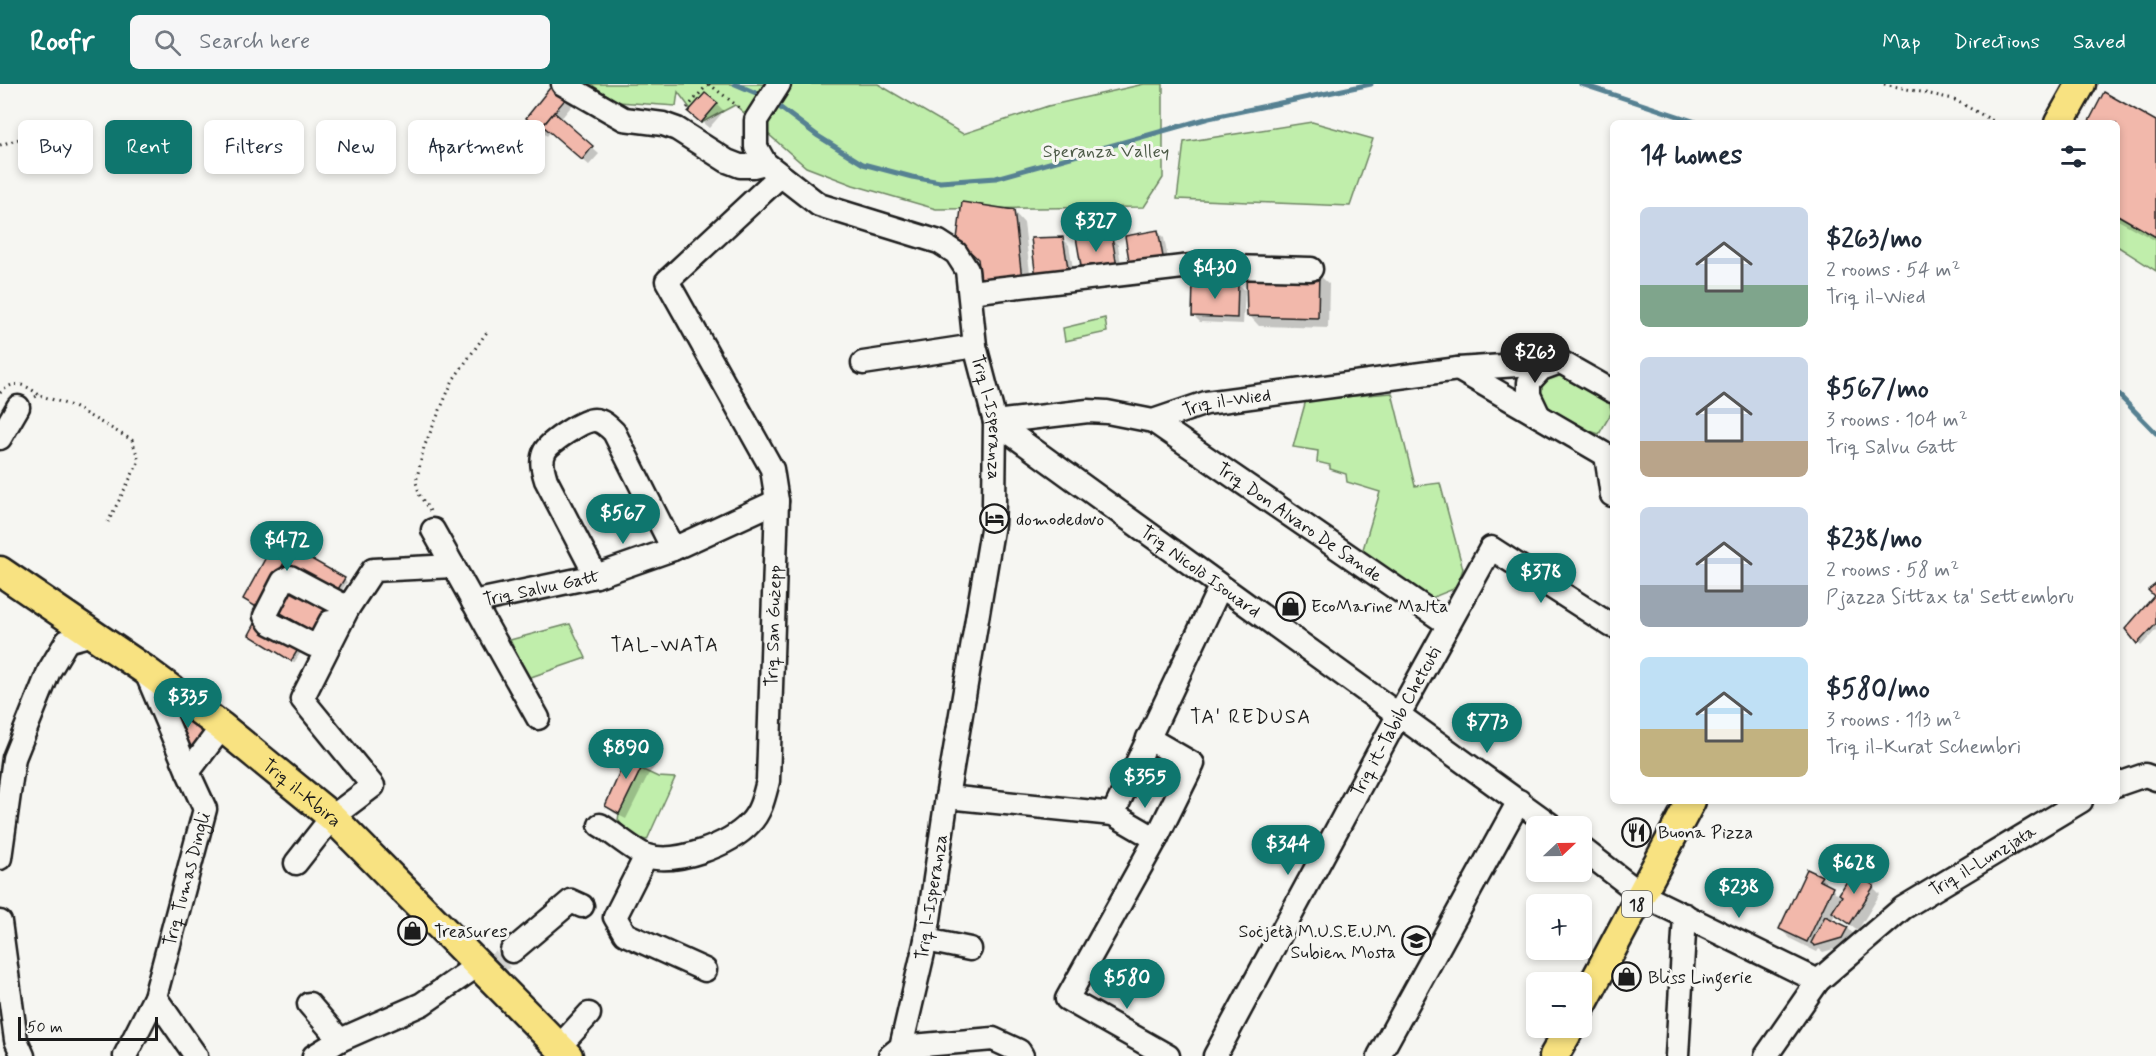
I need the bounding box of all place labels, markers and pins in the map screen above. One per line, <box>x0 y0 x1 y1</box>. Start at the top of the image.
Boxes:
pin: $327 <box>1060 202 1132 253</box>
pin: $430 <box>1179 249 1251 300</box>
pin: $263 <box>1499 333 1571 384</box>
pin: $567 <box>587 494 659 545</box>
hotel icon: domodedovo <box>979 503 1011 535</box>
place label: domodedovo <box>1016 508 1104 532</box>
pin: $472 <box>251 521 323 572</box>
pin: $378 <box>1505 553 1577 604</box>
shop icon: EcoMarine Malta <box>1274 590 1306 622</box>
place label: EcoMarine Malta <box>1311 595 1448 619</box>
pin: $335 <box>152 678 224 729</box>
pin: $773 <box>1451 703 1523 754</box>
pin: $890 <box>590 729 662 780</box>
pin: $355 <box>1109 758 1181 809</box>
restaurant icon: Buona Pizza <box>1621 816 1653 848</box>
place label: Buona Pizza <box>1658 821 1753 845</box>
pin: $344 <box>1252 825 1324 876</box>
pin: $628 <box>1818 844 1890 895</box>
pin: $238 <box>1703 868 1775 919</box>
shop icon: Treasures <box>397 915 429 947</box>
place label: Treasures <box>434 920 508 944</box>
place label: Soċjetà M.U.S.E.U.M. Subien Mosta <box>1238 920 1396 965</box>
school or university icon: Soċjetà M.U.S.E.U.M. Subien Mosta <box>1401 925 1433 957</box>
pin: $580 <box>1091 959 1163 1010</box>
shop icon: Bliss Lingerie <box>1611 961 1643 993</box>
place label: Bliss Lingerie <box>1648 966 1753 992</box>

